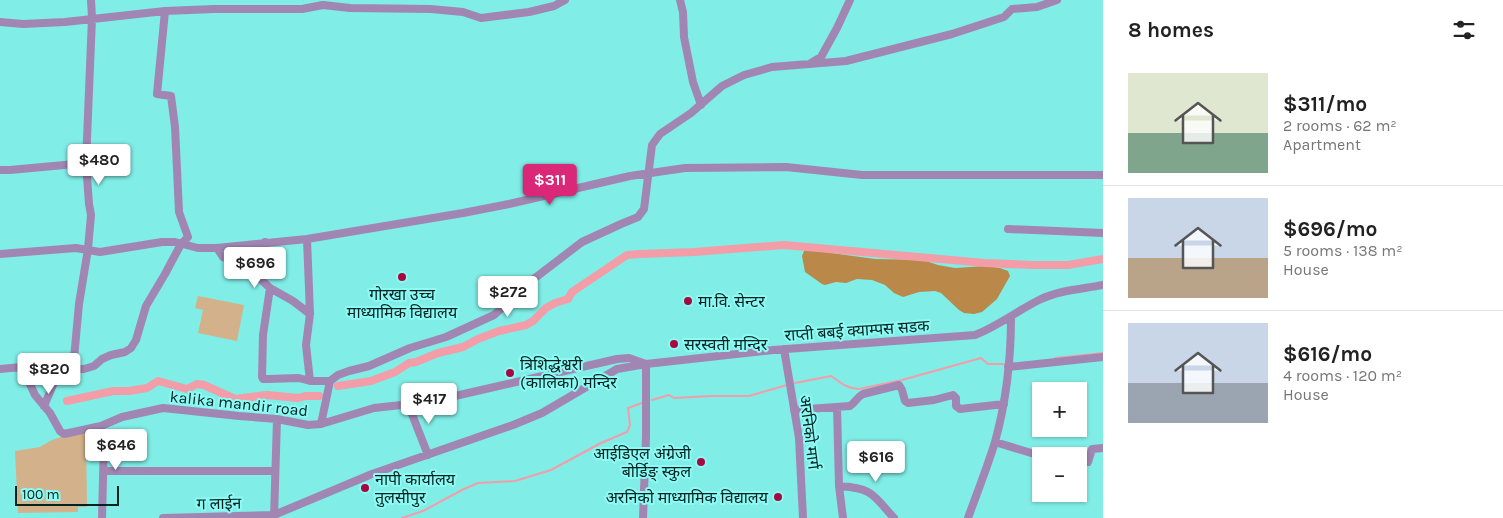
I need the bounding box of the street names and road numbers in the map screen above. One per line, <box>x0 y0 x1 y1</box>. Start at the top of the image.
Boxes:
street label: राप्ती बबई क्याम्पस सडक <box>784 316 931 345</box>
street label: kalika mandir road <box>169 387 309 420</box>
street label: अरनिको मार्ग <box>796 394 824 471</box>
street label: ग लाईन <box>197 494 243 513</box>

